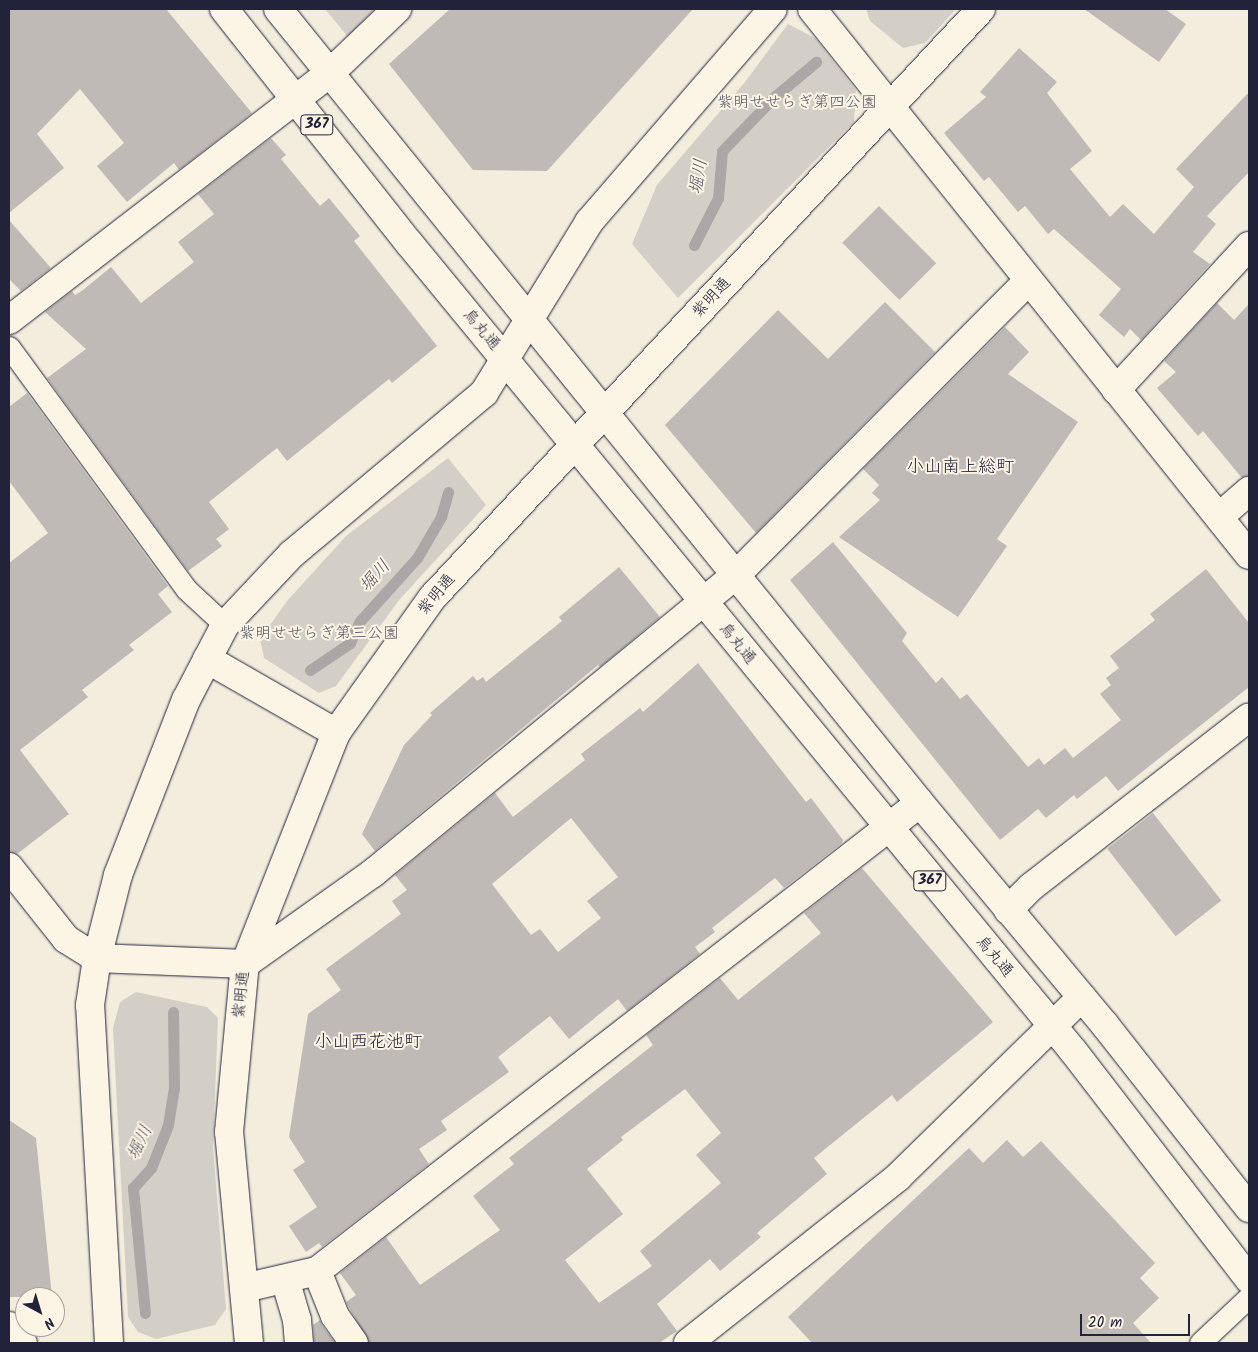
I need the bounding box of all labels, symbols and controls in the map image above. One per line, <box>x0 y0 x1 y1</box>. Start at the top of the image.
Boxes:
park label: 紫明せせらぎ第四公園 <box>717 93 877 113</box>
road number: 367 <box>300 112 334 138</box>
water label: 堀川 <box>687 158 713 196</box>
street label: 紫明通 <box>689 274 735 322</box>
street label: 烏丸通 <box>458 305 504 355</box>
district label: 小山南上総町 <box>906 457 1014 479</box>
water label: 堀川 <box>356 556 396 598</box>
street label: 紫明通 <box>414 570 460 620</box>
street label: 烏丸通 <box>714 619 760 669</box>
park label: 紫明せせらぎ第三公園 <box>239 624 399 644</box>
road number: 367 <box>912 868 948 894</box>
street label: 烏丸通 <box>971 932 1017 982</box>
street label: 紫明通 <box>230 970 254 1020</box>
district label: 小山西花池町 <box>314 1032 422 1054</box>
water label: 堀川 <box>124 1122 158 1164</box>
north arrow <box>15 1287 65 1337</box>
scale bar <box>1083 1304 1193 1336</box>
text: 20 m <box>1088 1311 1122 1335</box>
text: N <box>38 1312 59 1334</box>

